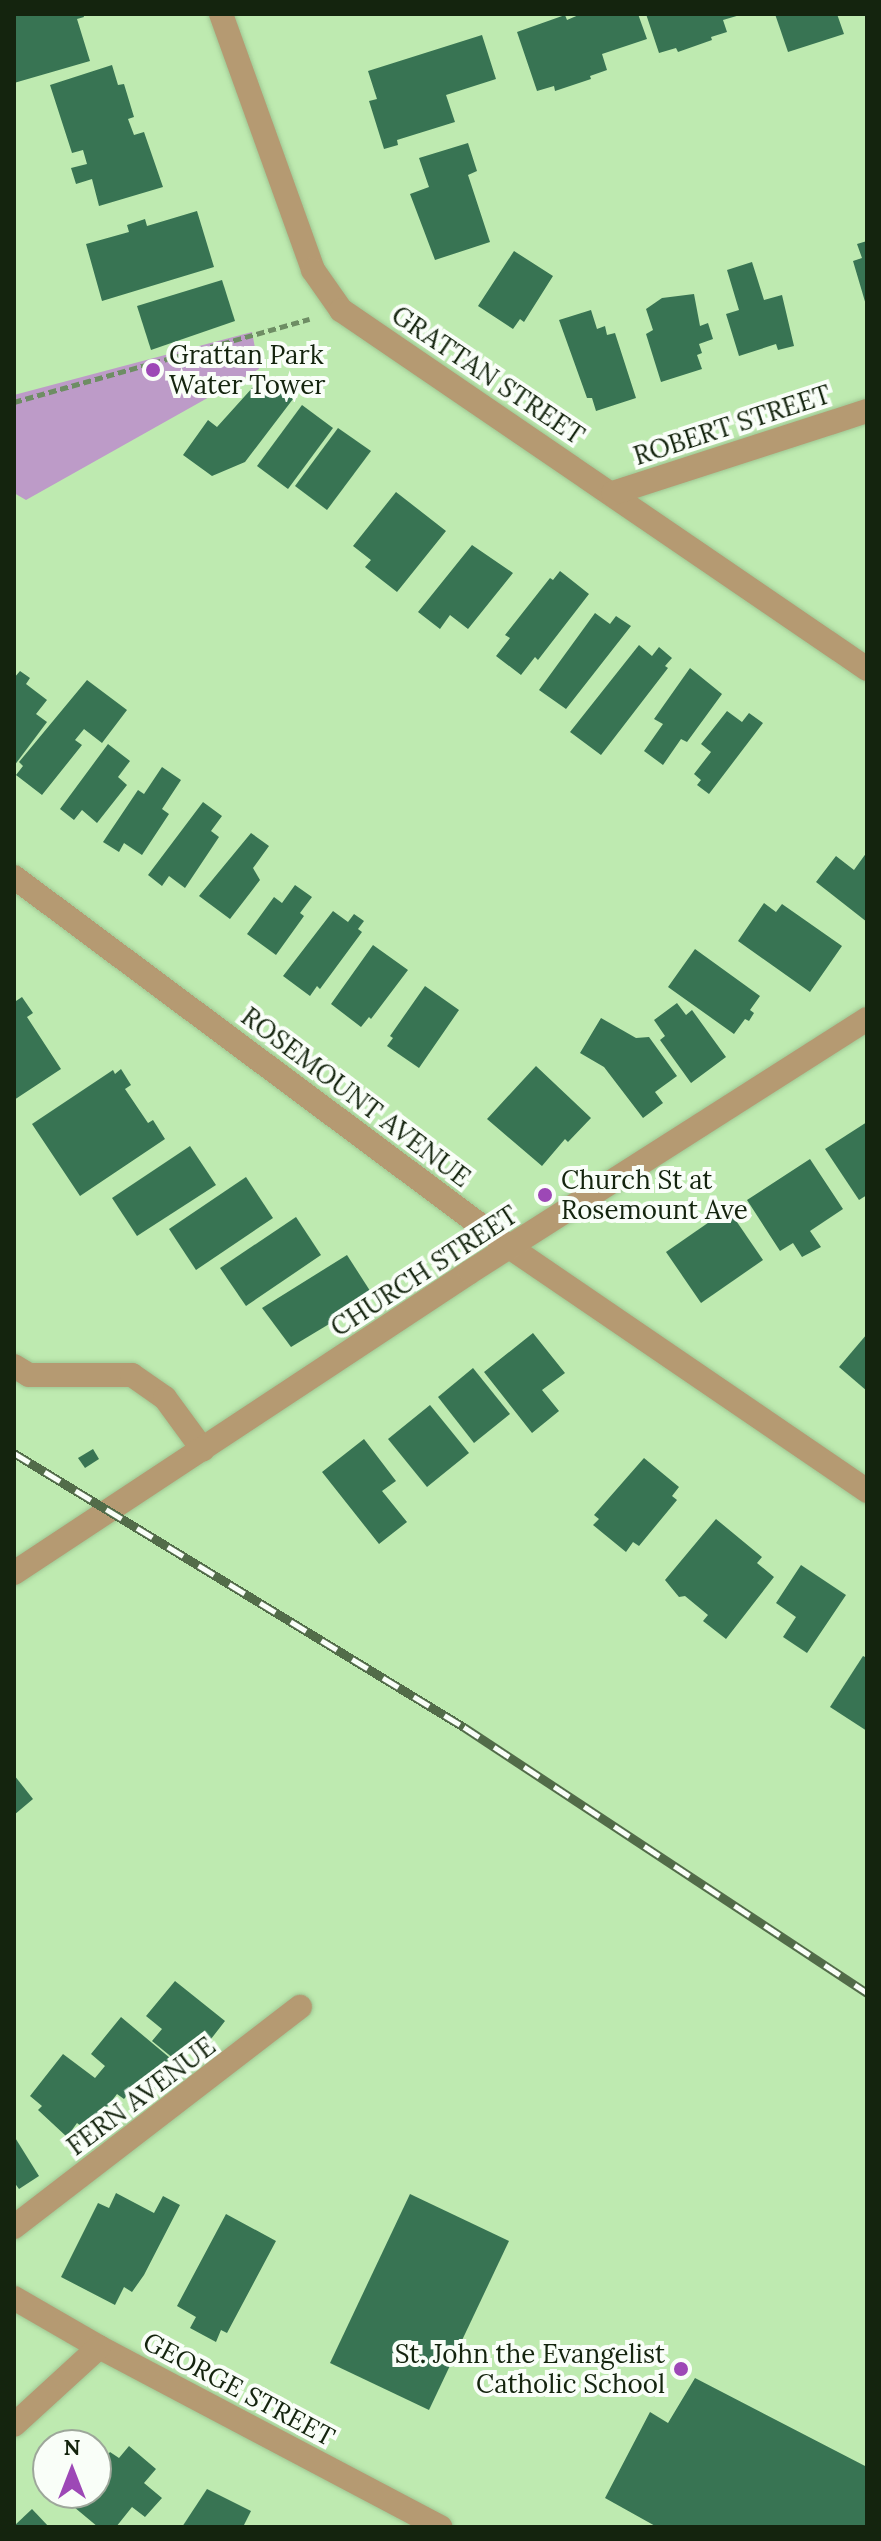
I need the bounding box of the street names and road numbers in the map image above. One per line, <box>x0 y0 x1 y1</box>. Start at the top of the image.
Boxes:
street label: GRATTAN STREET <box>386 299 590 451</box>
street label: ROBERT STREET <box>630 378 834 472</box>
street label: ROSEMOUNT AVENUE <box>235 1001 477 1193</box>
street label: CHURCH STREET <box>325 1199 523 1343</box>
street label: FERN AVENUE <box>61 2030 221 2162</box>
street label: GEORGE STREET <box>138 2325 340 2453</box>

